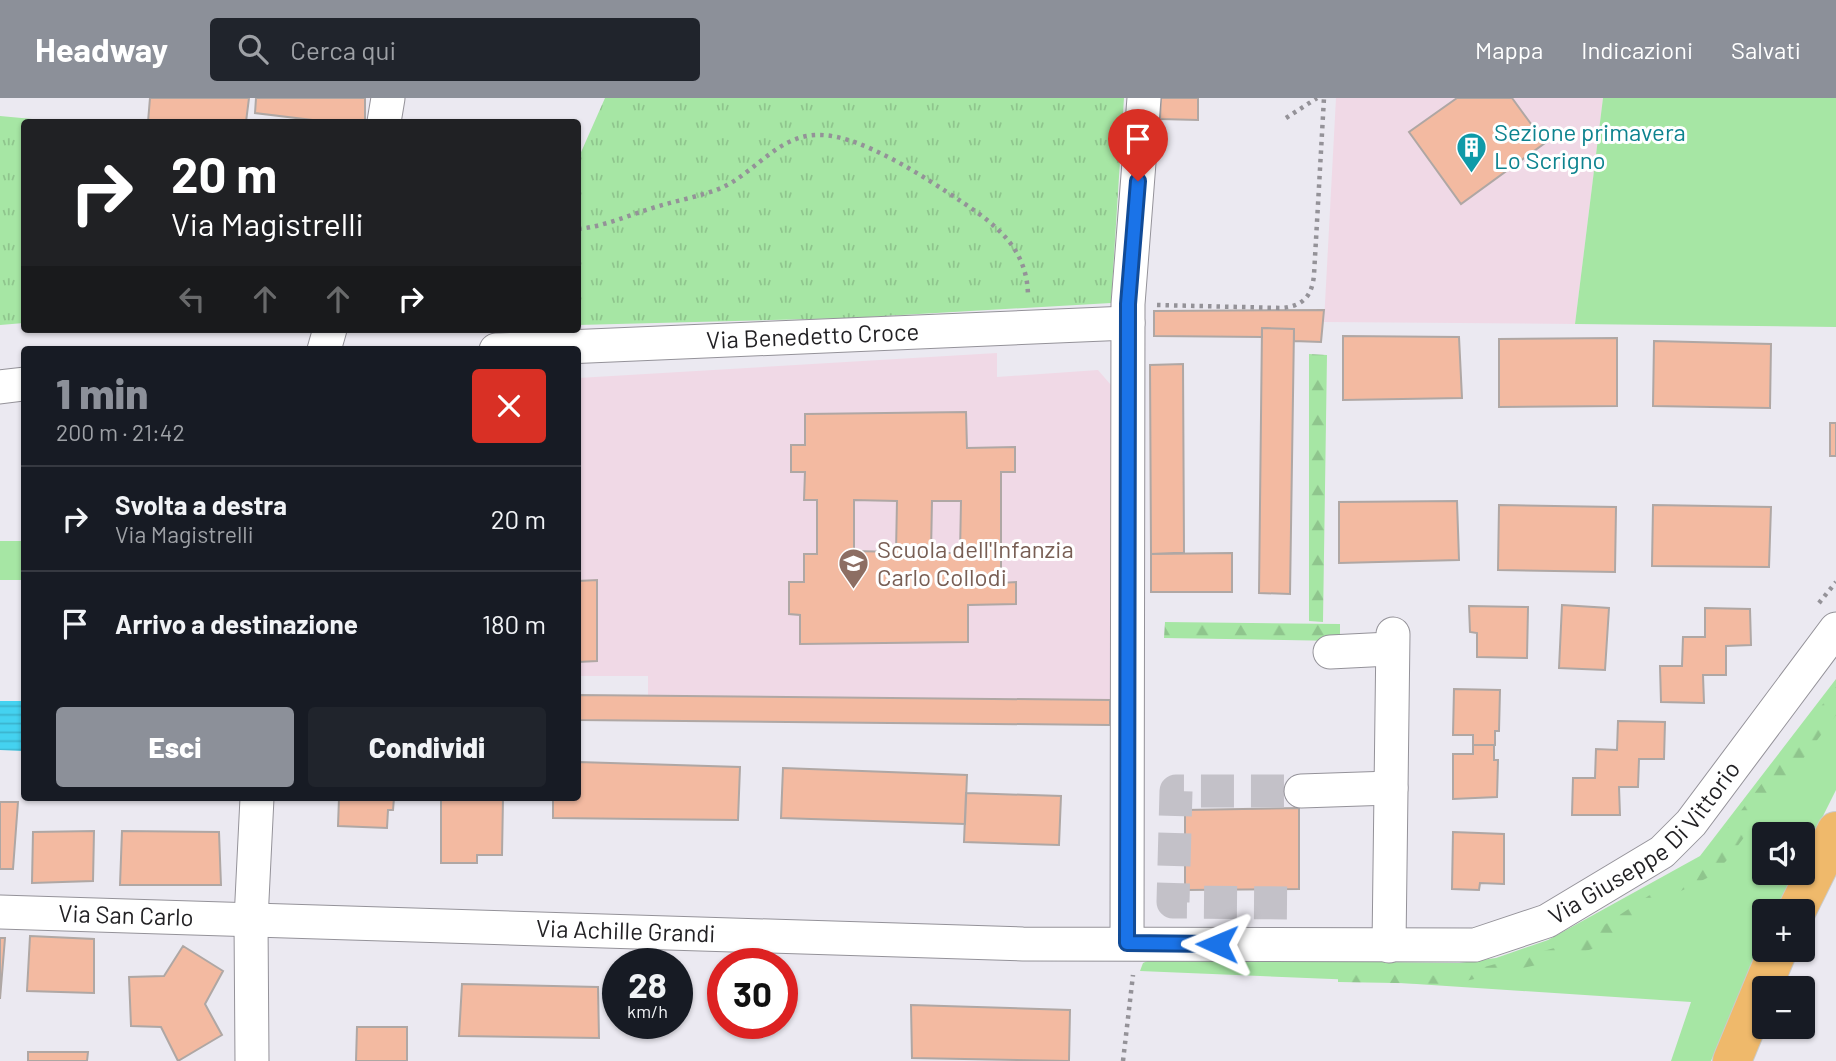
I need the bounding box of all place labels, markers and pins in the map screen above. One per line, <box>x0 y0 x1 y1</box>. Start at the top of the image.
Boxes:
pin <box>1108 109 1168 181</box>
place label: Sezione primavera Lo Scrigno <box>1494 117 1686 174</box>
building icon: Sezione primavera Lo Scrigno <box>1454 130 1488 174</box>
place label: Scuola dell'Infanzia Carlo Collodi <box>877 534 1074 591</box>
school or university icon: Scuola dell'Infanzia Carlo Collodi <box>837 547 871 591</box>

